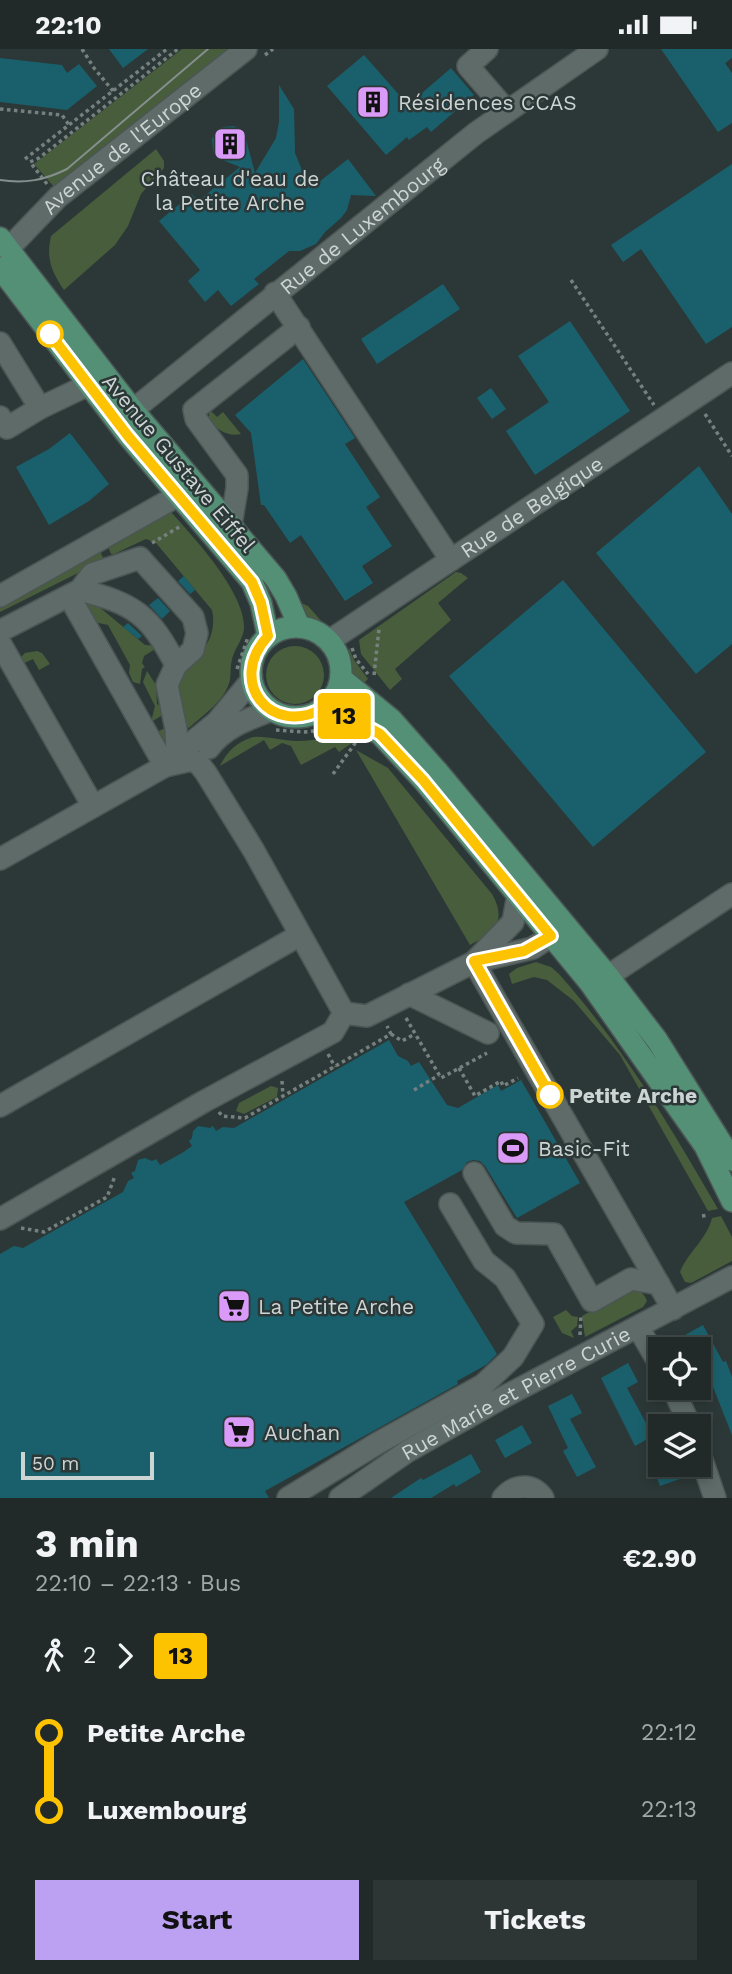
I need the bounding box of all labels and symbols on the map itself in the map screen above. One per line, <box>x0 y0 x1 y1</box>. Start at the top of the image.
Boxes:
street label: Avenue de l'Europe <box>36 77 206 219</box>
building icon: Résidences CCAS <box>354 83 392 121</box>
place label: Résidences CCAS <box>398 90 577 115</box>
building icon: Château d'eau de la Petite Arche <box>211 125 249 163</box>
street label: Rue de Luxembourg <box>274 151 450 299</box>
place label: Château d'eau de la Petite Arche <box>141 166 319 215</box>
unlabelled marker <box>37 321 63 347</box>
street label: Avenue Gustave Eiffel <box>97 369 261 558</box>
street label: Rue de Belgique <box>455 450 607 563</box>
line badge: 13 <box>312 693 376 739</box>
marker: Petite Arche <box>537 1082 563 1108</box>
place label: Petite Arche <box>569 1083 697 1108</box>
sports icon: Basic-Fit <box>494 1129 532 1167</box>
place label: Basic-Fit <box>538 1136 630 1161</box>
supermarket icon: La Petite Arche <box>215 1287 253 1325</box>
place label: La Petite Arche <box>258 1294 414 1319</box>
street label: Rue Marie et Pierre Curie <box>396 1320 634 1465</box>
supermarket icon: Auchan <box>220 1413 258 1451</box>
place label: Auchan <box>264 1420 340 1445</box>
scale bar <box>21 1449 154 1481</box>

